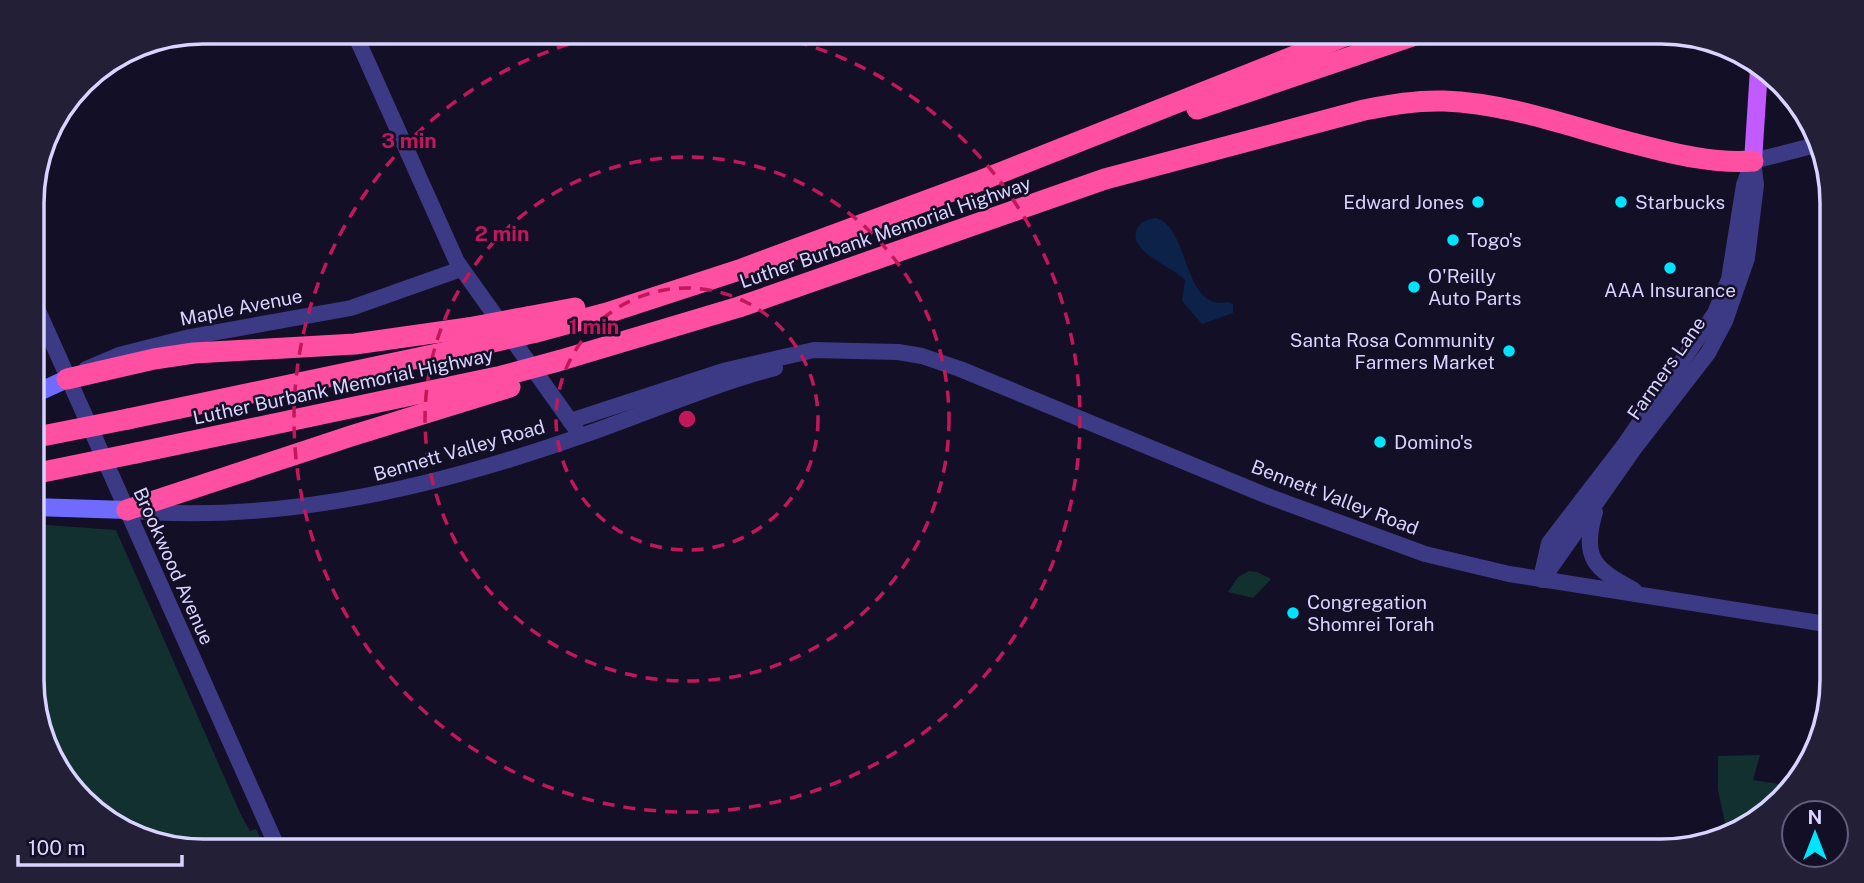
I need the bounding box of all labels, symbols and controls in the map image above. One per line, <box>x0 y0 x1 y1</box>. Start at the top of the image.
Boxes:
text: 3 min <box>381 128 437 153</box>
street label: Luther Burbank Memorial Highway <box>736 172 1034 292</box>
place label: Edward Jones <box>1343 191 1464 213</box>
place label: Starbucks <box>1635 191 1725 213</box>
marker: Edward Jones <box>1470 194 1486 210</box>
marker: Starbucks <box>1613 194 1629 210</box>
text: 2 min <box>474 221 530 246</box>
place label: Togo's <box>1467 229 1522 251</box>
marker: Togo's <box>1445 232 1461 248</box>
marker: AAA Insurance <box>1662 260 1678 276</box>
place label: O'Reilly Auto Parts <box>1428 265 1521 309</box>
marker: O'Reilly Auto Parts <box>1406 279 1422 295</box>
place label: AAA Insurance <box>1604 279 1736 301</box>
street label: Maple Avenue <box>178 284 304 330</box>
street label: Farmers Lane <box>1622 312 1710 424</box>
text: 1 min <box>569 314 619 339</box>
place label: Santa Rosa Community Farmers Market <box>1290 329 1495 373</box>
street label: Luther Burbank Memorial Highway <box>191 343 495 429</box>
marker: Santa Rosa Community Farmers Market <box>1501 343 1517 359</box>
centre of rings <box>675 407 699 431</box>
street label: Bennett Valley Road <box>371 415 547 485</box>
place label: Domino's <box>1394 431 1473 453</box>
marker: Domino's <box>1372 434 1388 450</box>
street label: Bennett Valley Road <box>1248 455 1422 539</box>
street label: Brookwood Avenue <box>129 484 219 648</box>
place label: Congregation Shomrei Torah <box>1307 591 1434 635</box>
marker: Congregation Shomrei Torah <box>1285 605 1301 621</box>
north arrow <box>1780 799 1850 869</box>
text: N <box>1808 806 1822 828</box>
scale bar <box>18 824 182 868</box>
text: 100 m <box>28 835 85 860</box>

